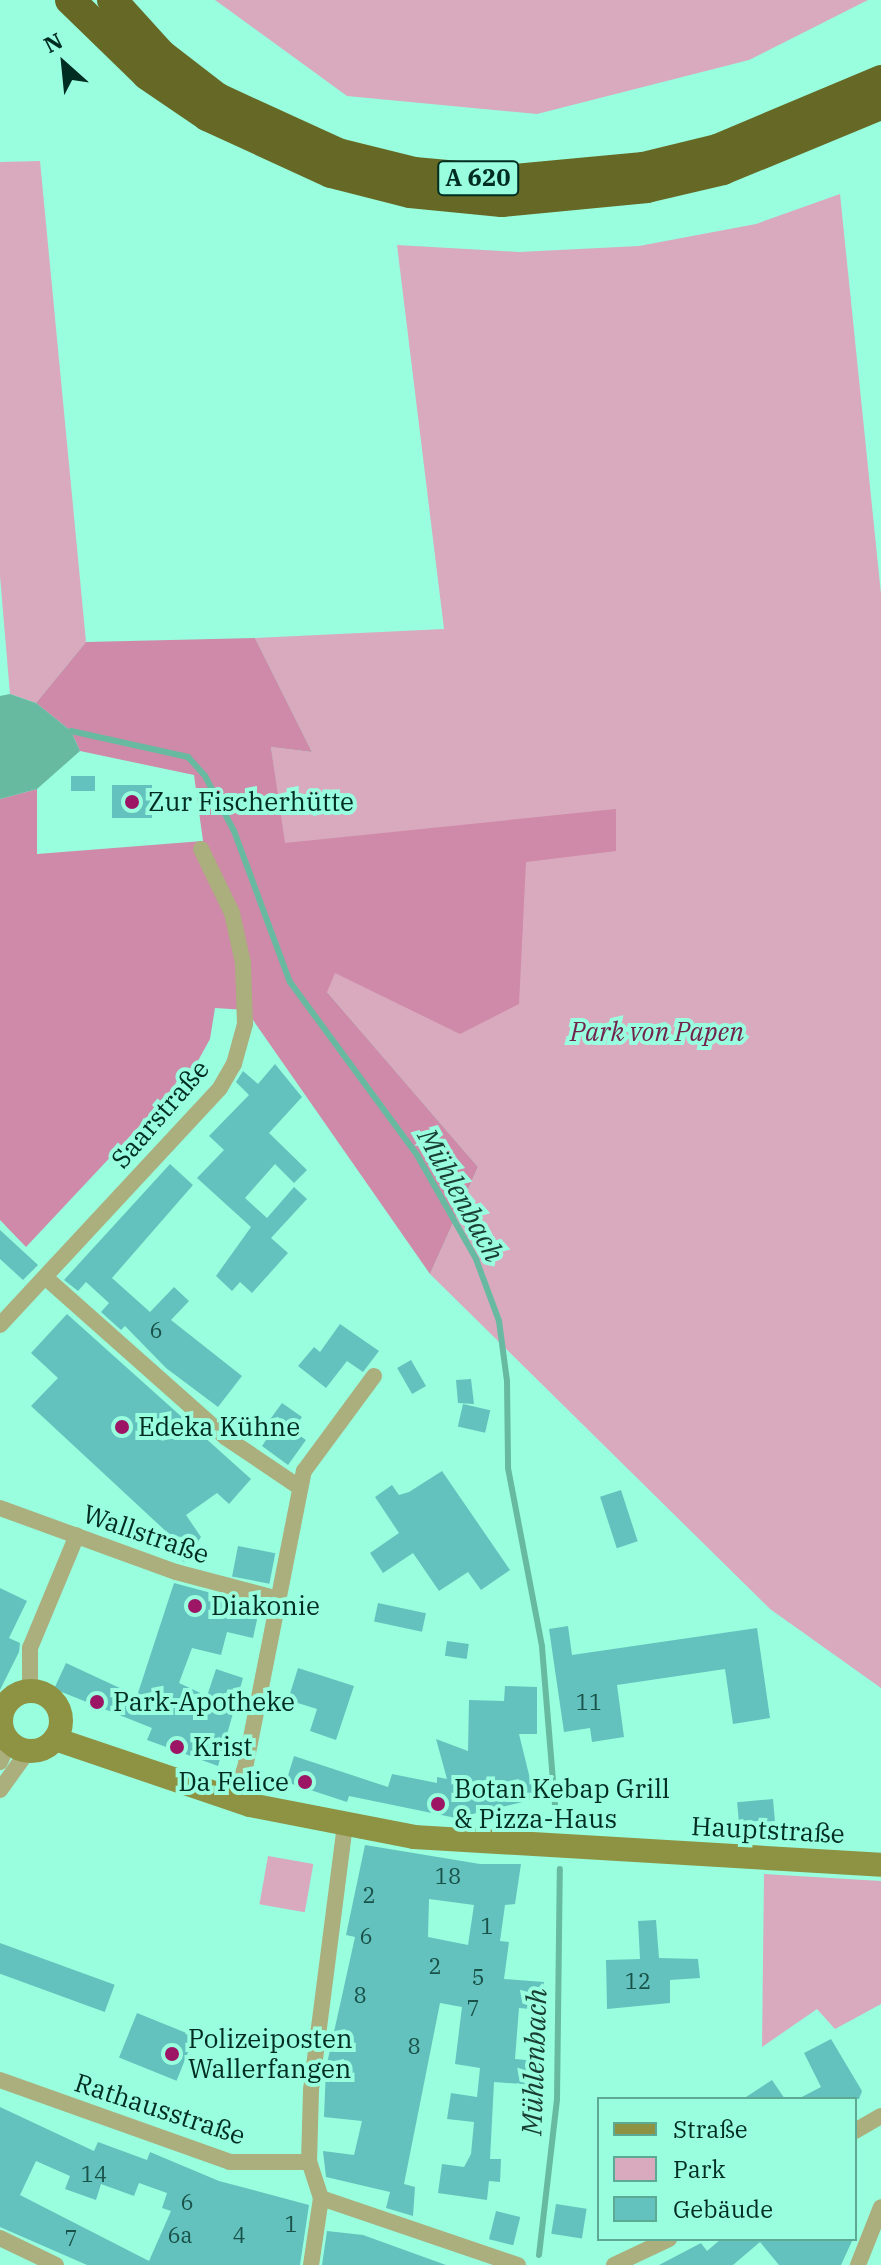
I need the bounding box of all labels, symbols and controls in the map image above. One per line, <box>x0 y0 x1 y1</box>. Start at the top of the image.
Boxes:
north arrow <box>24 24 104 104</box>
text: N <box>39 25 67 59</box>
road number: A 620 <box>436 158 520 198</box>
place label: Zur Fischerhütte <box>148 786 354 818</box>
marker: Zur Fischerhütte <box>123 793 141 811</box>
park label: Park von Papen <box>570 1016 744 1048</box>
street label: Saarstraße <box>105 1054 215 1174</box>
water label: Mühlenbach <box>411 1123 511 1267</box>
house number: 6 <box>149 1317 163 1343</box>
place label: Edeka Kühne <box>138 1411 300 1443</box>
marker: Edeka Kühne <box>113 1418 131 1436</box>
street label: Wallstraße <box>79 1498 213 1570</box>
place label: Diakonie <box>211 1590 320 1622</box>
marker: Diakonie <box>186 1597 204 1615</box>
place label: Park-Apotheke <box>113 1686 295 1718</box>
house number: 11 <box>576 1689 602 1715</box>
marker: Park-Apotheke <box>88 1693 106 1711</box>
place label: Krist <box>193 1731 253 1763</box>
marker: Krist <box>168 1738 186 1756</box>
place label: Da Felice <box>178 1766 289 1798</box>
marker: Da Felice <box>296 1773 314 1791</box>
place label: Botan Kebap Grill & Pizza-Haus <box>454 1773 670 1834</box>
marker: Botan Kebap Grill & Pizza-Haus <box>429 1795 447 1813</box>
street label: Hauptstraße <box>690 1810 846 1850</box>
house number: 18 <box>435 1863 461 1889</box>
house number: 2 <box>362 1882 376 1908</box>
house number: 1 <box>480 1913 494 1939</box>
house number: 6 <box>359 1923 373 1949</box>
house number: 2 <box>428 1953 442 1979</box>
house number: 5 <box>471 1964 485 1990</box>
house number: 12 <box>625 1968 651 1994</box>
house number: 8 <box>353 1982 367 2008</box>
water label: Mühlenbach <box>515 1988 553 2136</box>
house number: 7 <box>466 1995 480 2021</box>
place label: Polizeiposten Wallerfangen <box>188 2023 353 2084</box>
house number: 8 <box>407 2033 421 2059</box>
marker: Polizeiposten Wallerfangen <box>163 2045 181 2063</box>
street label: Rathausstraße <box>71 2067 249 2151</box>
legend <box>597 2097 857 2241</box>
text: Straße <box>673 2113 748 2145</box>
text: Park <box>673 2153 725 2185</box>
house number: 14 <box>81 2161 107 2187</box>
house number: 6 <box>180 2189 194 2215</box>
text: Gebäude <box>673 2193 773 2225</box>
house number: 1 <box>284 2211 298 2237</box>
house number: 6a <box>167 2222 193 2248</box>
house number: 4 <box>232 2222 246 2248</box>
house number: 7 <box>64 2225 78 2251</box>

